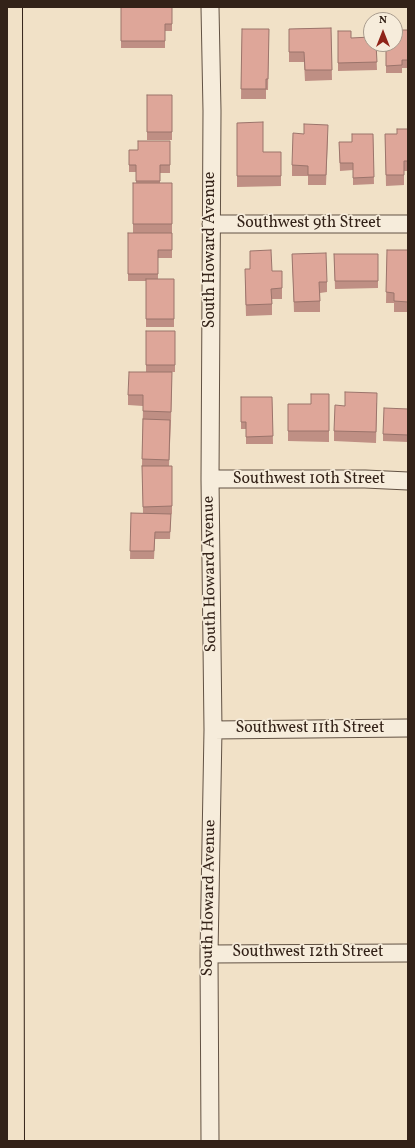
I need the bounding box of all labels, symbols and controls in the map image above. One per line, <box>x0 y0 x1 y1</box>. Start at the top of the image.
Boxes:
north arrow <box>363 12 403 52</box>
text: N <box>379 13 387 28</box>
street label: South Howard Avenue <box>201 172 221 328</box>
street label: Southwest 9th Street <box>237 214 381 234</box>
street label: Southwest 10th Street <box>233 470 385 490</box>
street label: South Howard Avenue <box>200 495 222 653</box>
street label: Southwest 11th Street <box>235 719 385 739</box>
street label: South Howard Avenue <box>199 819 221 977</box>
street label: Southwest 12th Street <box>232 943 384 963</box>

